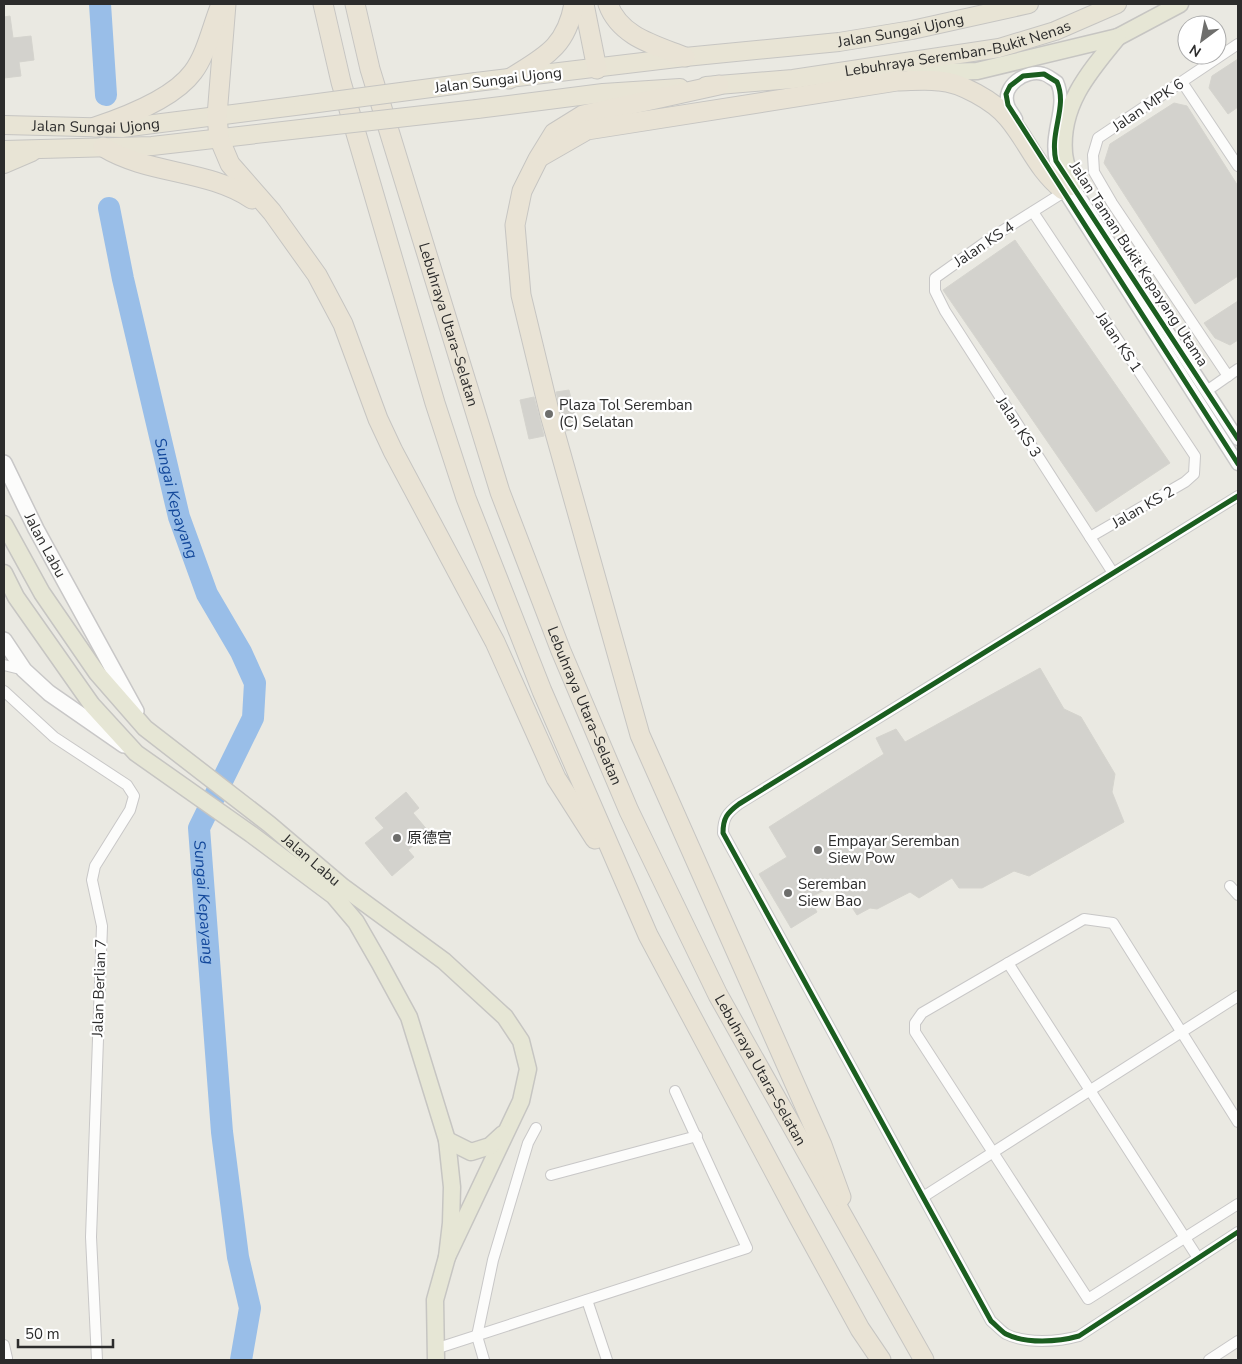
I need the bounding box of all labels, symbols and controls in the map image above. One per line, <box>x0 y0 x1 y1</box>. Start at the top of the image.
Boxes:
street label: Jalan Sungai Ujong <box>835 9 966 52</box>
street label: Lebuhraya Seremban-Bukit Nenas <box>843 15 1074 81</box>
north arrow <box>1177 15 1227 65</box>
text: N <box>1186 40 1205 61</box>
street label: Jalan Sungai Ujong <box>432 62 563 98</box>
street label: Jalan MPK 6 <box>1108 74 1188 137</box>
street label: Jalan Sungai Ujong <box>31 113 161 138</box>
street label: Jalan Taman Bukit Kepayang Utama <box>1065 157 1213 370</box>
street label: Jalan KS 4 <box>949 217 1018 272</box>
street label: Lebuhraya Utara–Selatan <box>414 240 483 409</box>
street label: Jalan KS 1 <box>1091 307 1146 376</box>
street label: Jalan KS 3 <box>991 392 1046 461</box>
place label: Plaza Tol Seremban (C) Selatan <box>559 395 693 432</box>
marker: Plaza Tol Seremban (C) Selatan <box>543 408 555 420</box>
water label: Sungai Kepayang <box>149 436 203 562</box>
street label: Jalan KS 2 <box>1107 481 1178 533</box>
street label: Jalan Labu <box>19 509 71 581</box>
street label: Lebuhraya Utara–Selatan <box>542 623 627 788</box>
place label: 原德宫 <box>407 828 452 848</box>
street label: Jalan Labu <box>277 829 345 890</box>
place label: Empayar Seremban Siew Pow <box>828 831 959 868</box>
marker: 原德宫 <box>391 832 403 844</box>
water label: Sungai Kepayang <box>188 839 219 965</box>
marker: Empayar Seremban Siew Pow <box>812 844 824 856</box>
place label: Seremban Siew Bao <box>798 874 867 911</box>
marker: Seremban Siew Bao <box>782 887 794 899</box>
street label: Jalan Berlian 7 <box>87 939 111 1038</box>
street label: Lebuhraya Utara–Selatan <box>710 991 811 1149</box>
scale bar <box>18 1316 112 1348</box>
text: 50 m <box>25 1324 60 1344</box>

